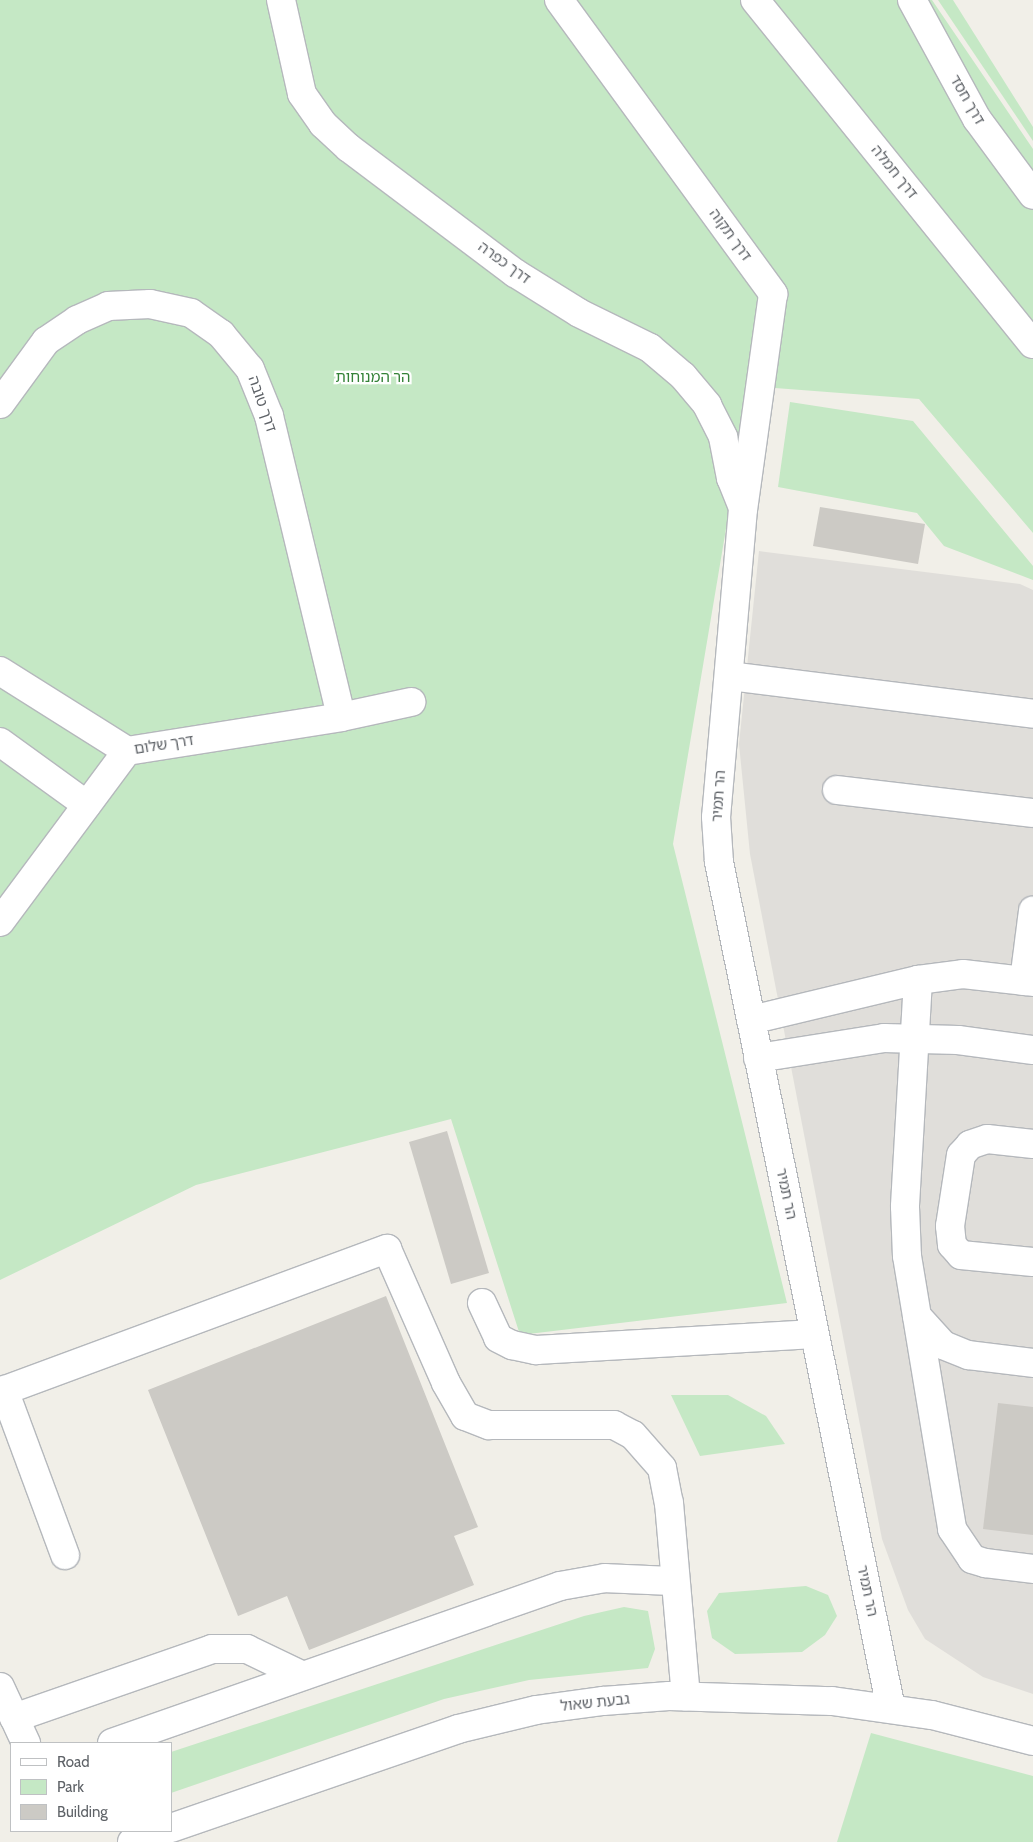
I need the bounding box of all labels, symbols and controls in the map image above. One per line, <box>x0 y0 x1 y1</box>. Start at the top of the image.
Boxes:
street label: דרך חסד <box>946 72 988 128</box>
street label: דרך חמלה <box>867 142 921 202</box>
street label: דרך תקוה <box>705 205 755 265</box>
street label: דרך כפרה <box>474 238 534 288</box>
park label: הר המנוחות <box>336 369 410 387</box>
street label: דרך טובה <box>244 373 280 435</box>
street label: דרך שלום <box>133 731 195 759</box>
street label: הר תמיר <box>708 769 730 823</box>
street label: הר תמיר <box>772 1167 800 1221</box>
street label: הר תמיר <box>853 1564 881 1618</box>
street label: גבעת שאול <box>559 1690 631 1716</box>
legend <box>10 1742 172 1832</box>
text: Road <box>57 1753 90 1771</box>
text: Park <box>57 1778 84 1796</box>
text: Building <box>57 1803 108 1821</box>

